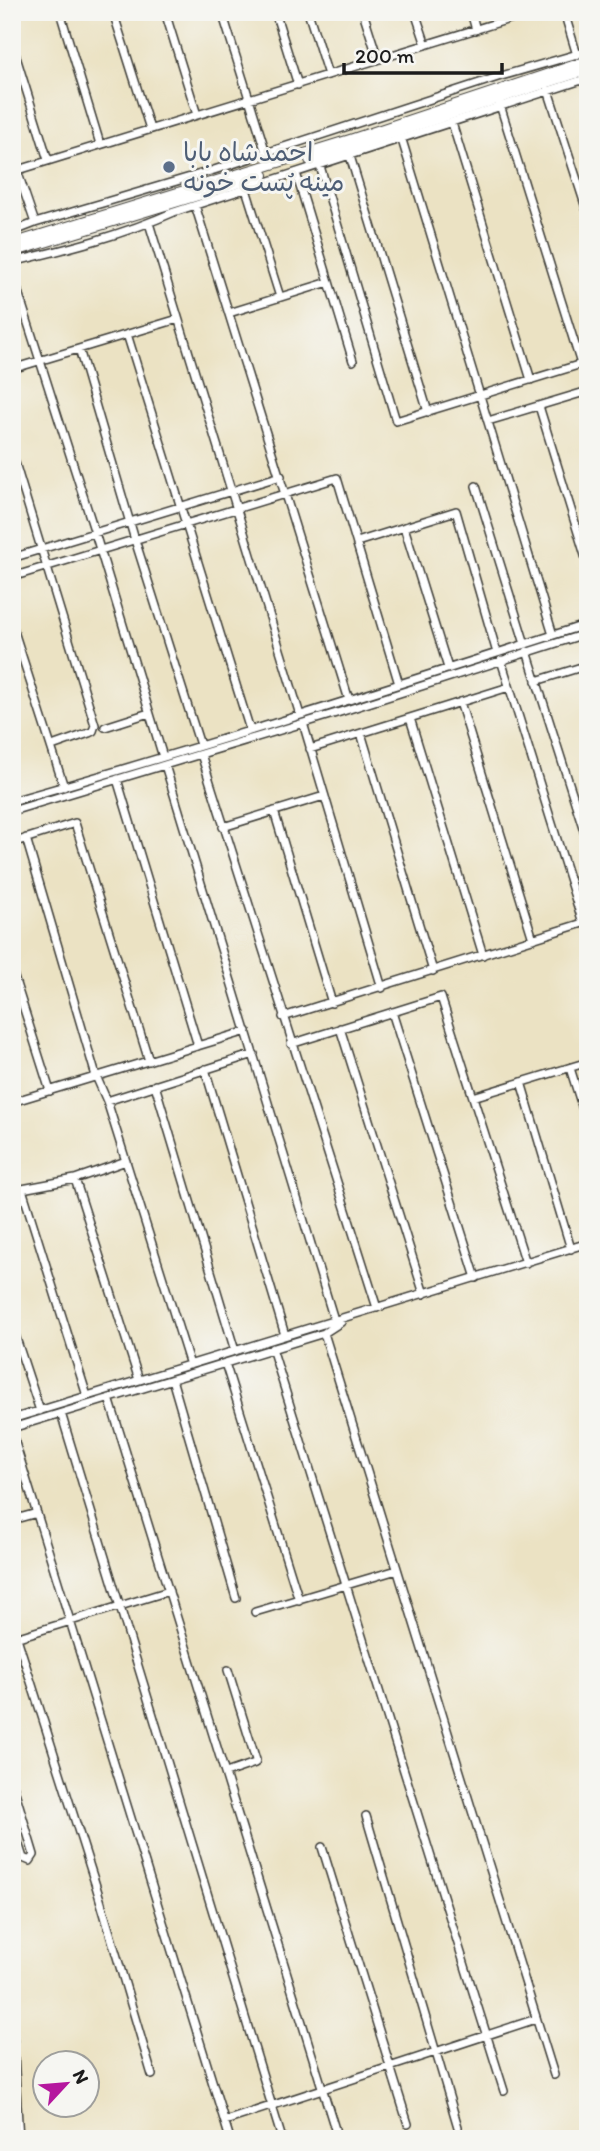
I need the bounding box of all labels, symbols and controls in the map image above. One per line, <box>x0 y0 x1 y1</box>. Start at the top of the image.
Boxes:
scale bar <box>344 32 502 76</box>
text: 200 m <box>355 43 415 68</box>
place label: احمدشاه بابا مینه پُست خونه <box>183 136 345 199</box>
marker: احمدشاه بابا مینه پُست خونه <box>161 159 177 175</box>
north arrow <box>32 2050 102 2120</box>
text: N <box>68 2066 94 2088</box>

